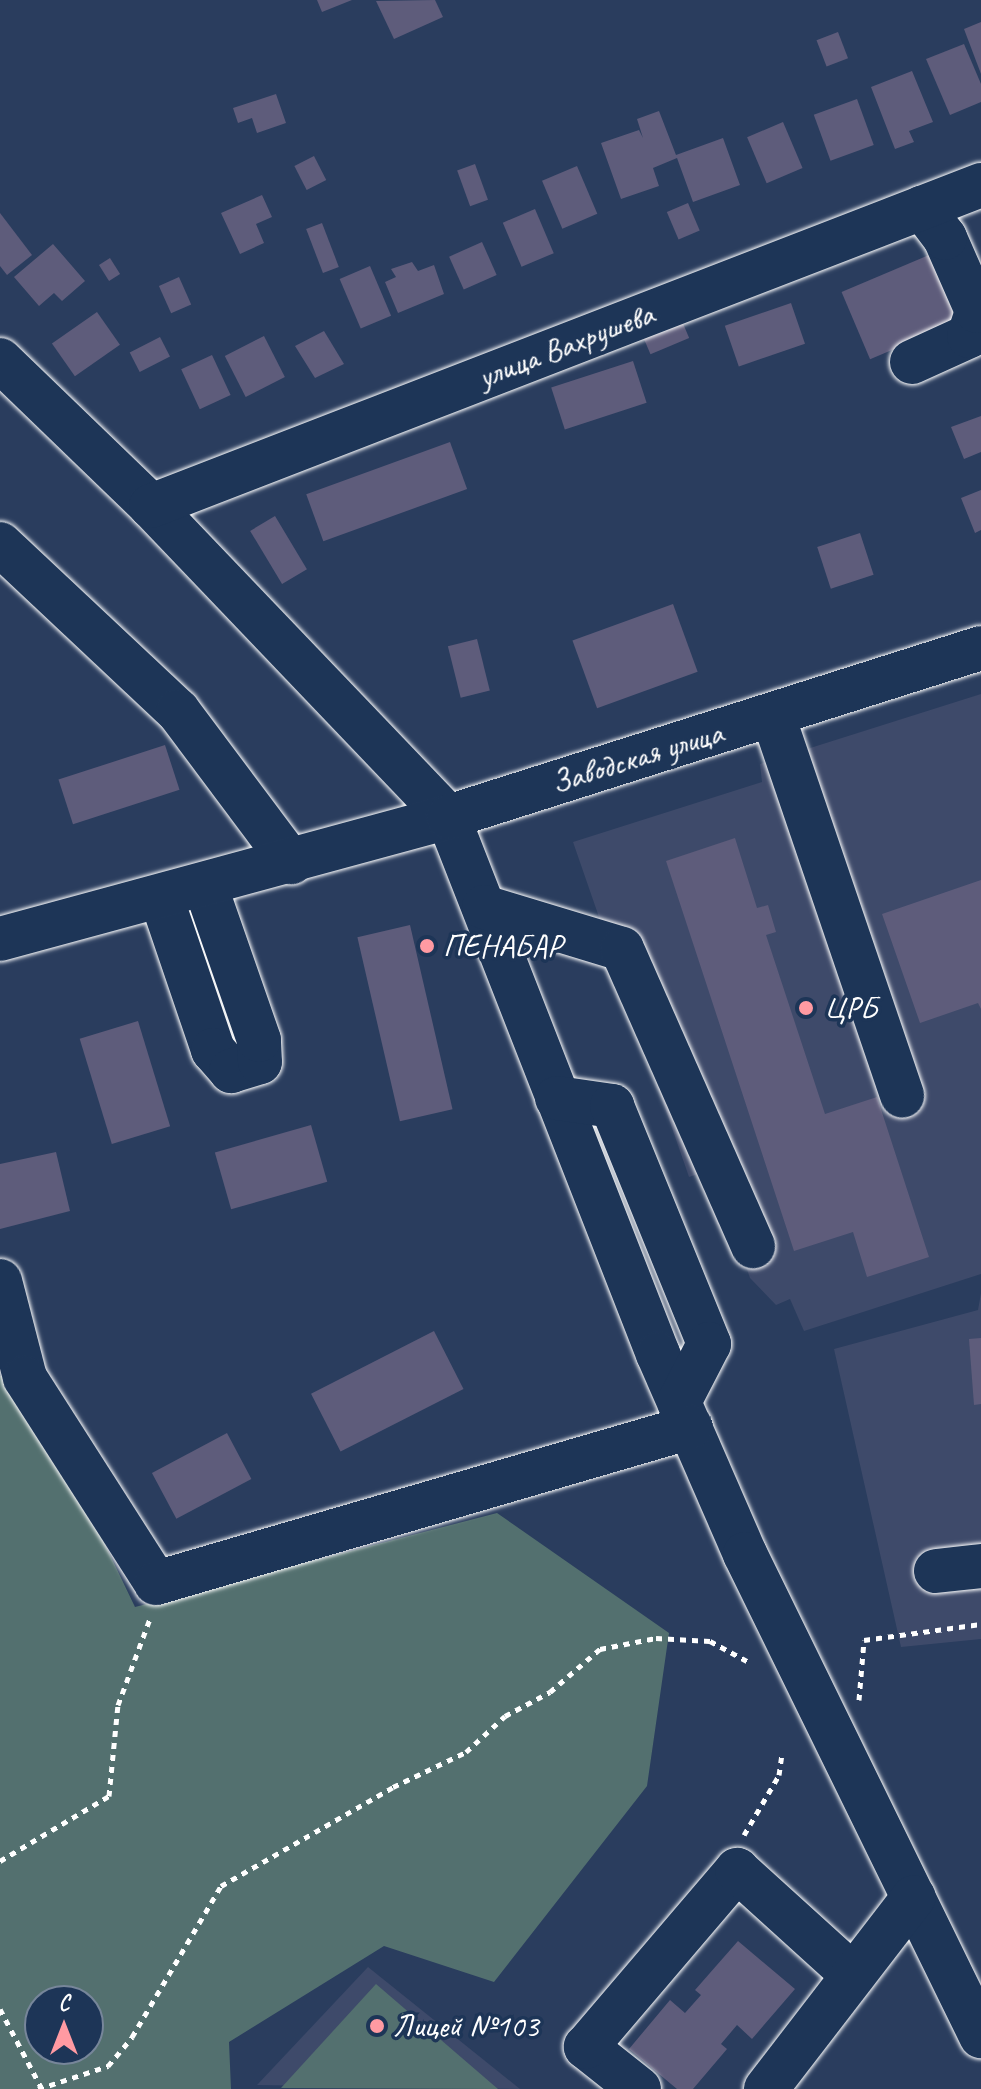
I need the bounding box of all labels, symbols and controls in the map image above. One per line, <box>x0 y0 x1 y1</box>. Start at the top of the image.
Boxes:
street label: улица Вахрушева <box>473 295 659 397</box>
street label: Заводская улица <box>545 713 729 803</box>
place label: ПЕНАБАР <box>443 927 562 965</box>
marker: ПЕНАБАР <box>418 937 436 955</box>
place label: ЦРБ <box>824 989 877 1027</box>
marker: ЦРБ <box>795 997 817 1019</box>
north arrow <box>24 1985 104 2065</box>
text: С <box>59 1989 69 2017</box>
place label: Лицей №103 <box>393 2007 539 2045</box>
marker: Лицей №103 <box>368 2017 386 2035</box>

